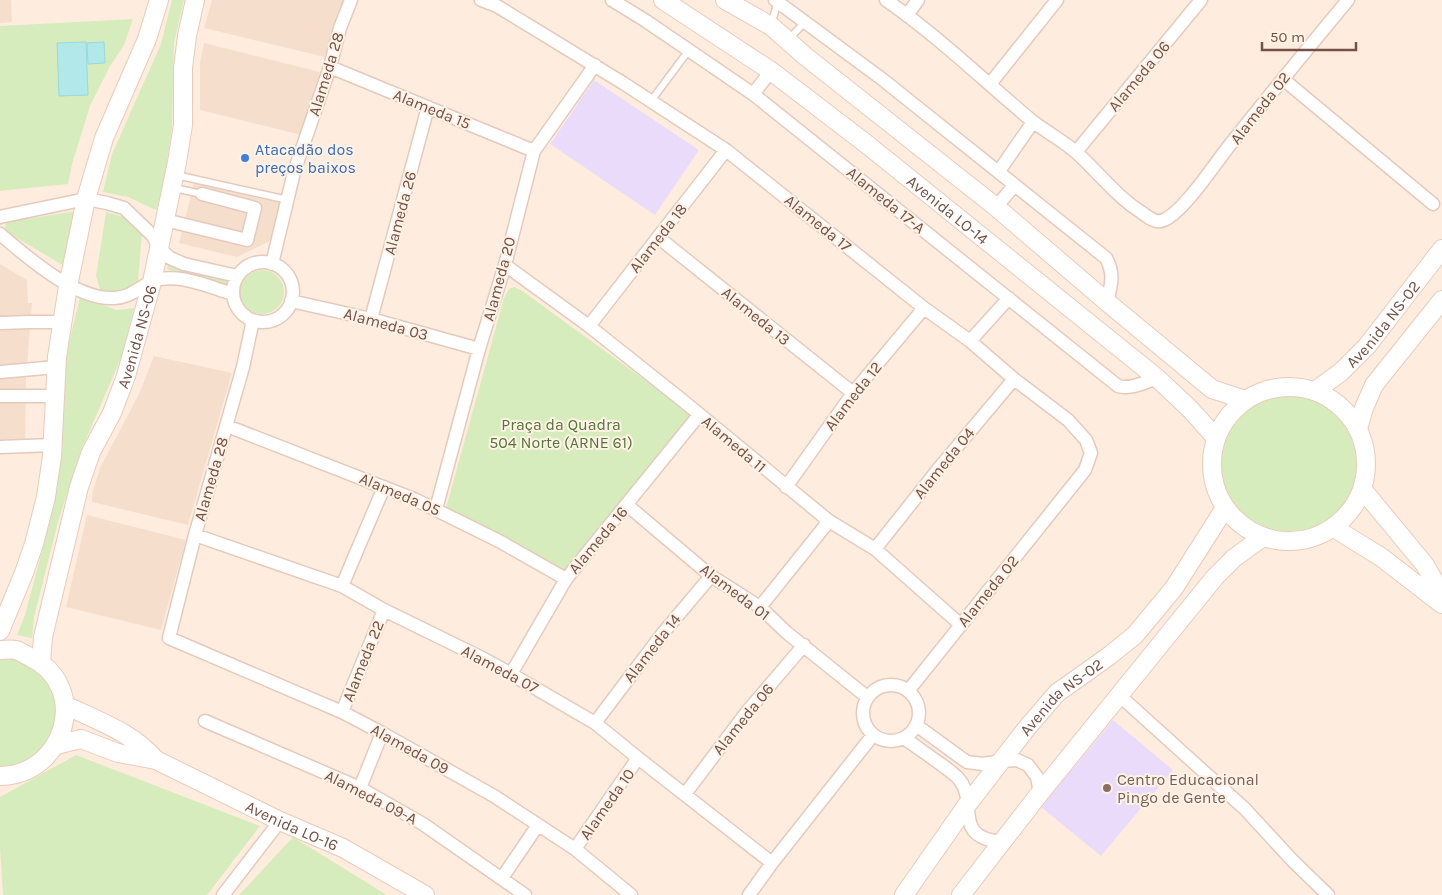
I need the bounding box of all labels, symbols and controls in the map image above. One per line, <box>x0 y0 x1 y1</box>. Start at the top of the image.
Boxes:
scale bar <box>1262 20 1356 52</box>
text: 50 m <box>1270 28 1305 46</box>
street label: Alameda 28 <box>304 30 348 118</box>
street label: Alameda 06 <box>1104 37 1174 115</box>
street label: Alameda 02 <box>1226 68 1294 148</box>
street label: Alameda 15 <box>390 85 474 133</box>
place label: Atacadão dos preços baixos <box>255 140 356 177</box>
marker: Atacadão dos preços baixos <box>239 152 251 164</box>
street label: Alameda 17-A <box>843 163 929 237</box>
street label: Alameda 26 <box>380 169 420 257</box>
street label: Avenida LO-14 <box>903 171 993 248</box>
street label: Alameda 17 <box>781 190 856 256</box>
street label: Alameda 18 <box>625 199 691 277</box>
street label: Alameda 20 <box>479 235 519 323</box>
street label: Avenida NS-02 <box>1342 277 1424 371</box>
street label: Avenida NS-06 <box>113 283 160 391</box>
street label: Alameda 13 <box>718 283 794 349</box>
street label: Alameda 03 <box>342 304 430 344</box>
street label: Alameda 12 <box>820 358 886 434</box>
street label: Alameda 11 <box>698 412 770 476</box>
park label: Praça da Quadra 504 Norte (ARNE 61) <box>489 415 633 452</box>
street label: Alameda 04 <box>909 423 979 502</box>
street label: Alameda 28 <box>190 435 232 523</box>
street label: Alameda 05 <box>357 468 443 520</box>
street label: Alameda 16 <box>564 502 632 578</box>
street label: Alameda 02 <box>953 551 1023 631</box>
street label: Alameda 01 <box>696 560 774 624</box>
street label: Alameda 14 <box>619 610 685 686</box>
street label: Alameda 22 <box>338 617 388 705</box>
street label: Alameda 07 <box>458 641 542 698</box>
street label: Avenida NS-02 <box>1015 654 1106 739</box>
street label: Alameda 06 <box>708 679 778 759</box>
street label: Alameda 09 <box>368 720 452 778</box>
street label: Alameda 10 <box>576 765 638 843</box>
street label: Alameda 09-A <box>322 766 420 828</box>
place label: Centro Educacional Pingo de Gente <box>1117 770 1259 807</box>
marker: Centro Educacional Pingo de Gente <box>1101 782 1113 794</box>
street label: Avenida LO-16 <box>243 796 341 854</box>

